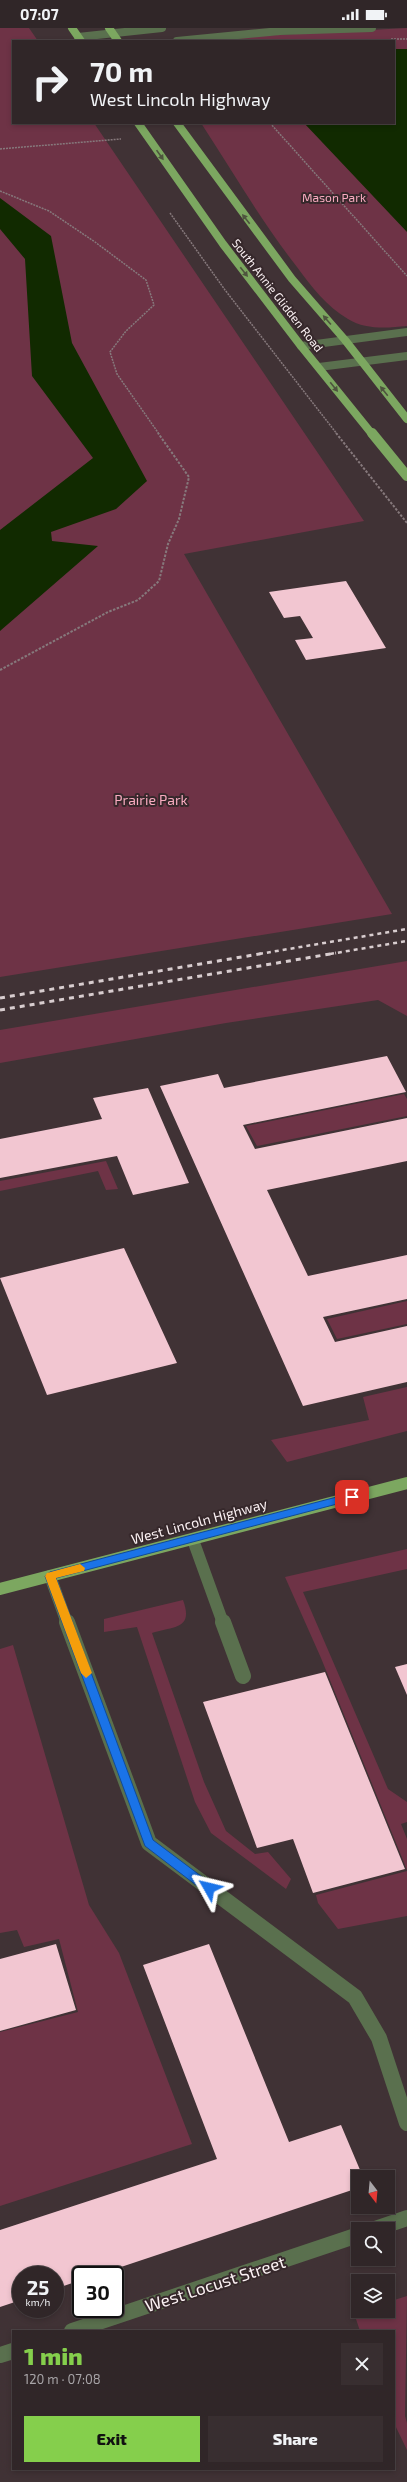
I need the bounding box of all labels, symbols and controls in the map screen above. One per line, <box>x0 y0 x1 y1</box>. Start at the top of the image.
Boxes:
text: 07:07 <box>20 5 59 23</box>
text: 70 m <box>90 54 153 88</box>
icon: right <box>24 56 76 108</box>
text: West Lincoln Highway <box>90 88 270 110</box>
one-way arrow <box>156 150 164 160</box>
park label: Mason Park <box>302 190 366 204</box>
one-way arrow <box>242 214 250 225</box>
street label: South Annie Glidden Road <box>230 236 326 354</box>
one-way arrow <box>240 266 248 277</box>
one-way arrow <box>323 315 332 326</box>
one-way arrow <box>330 381 339 392</box>
one-way arrow <box>379 385 388 396</box>
park label: Prairie Park <box>114 791 188 808</box>
pin <box>335 1480 369 1514</box>
icon: arrive <box>341 1486 363 1508</box>
street label: West Lincoln Highway <box>129 1494 270 1547</box>
position arrow <box>188 1867 230 1909</box>
north arrow <box>351 2170 395 2214</box>
map controls <box>351 2170 395 2318</box>
button: search <box>351 2222 395 2266</box>
street label: West Locust Street <box>142 2251 288 2315</box>
speed limit sign: 30 <box>72 2266 124 2318</box>
button: layers <box>351 2274 395 2318</box>
text: 25 <box>27 2275 49 2299</box>
text: km/h <box>26 2296 50 2308</box>
text: 1 min <box>24 2341 83 2370</box>
button: close <box>341 2343 383 2385</box>
text: 120 m · 07:08 <box>24 2371 101 2387</box>
button: Exit <box>24 2416 200 2462</box>
button: Share <box>208 2416 383 2462</box>

